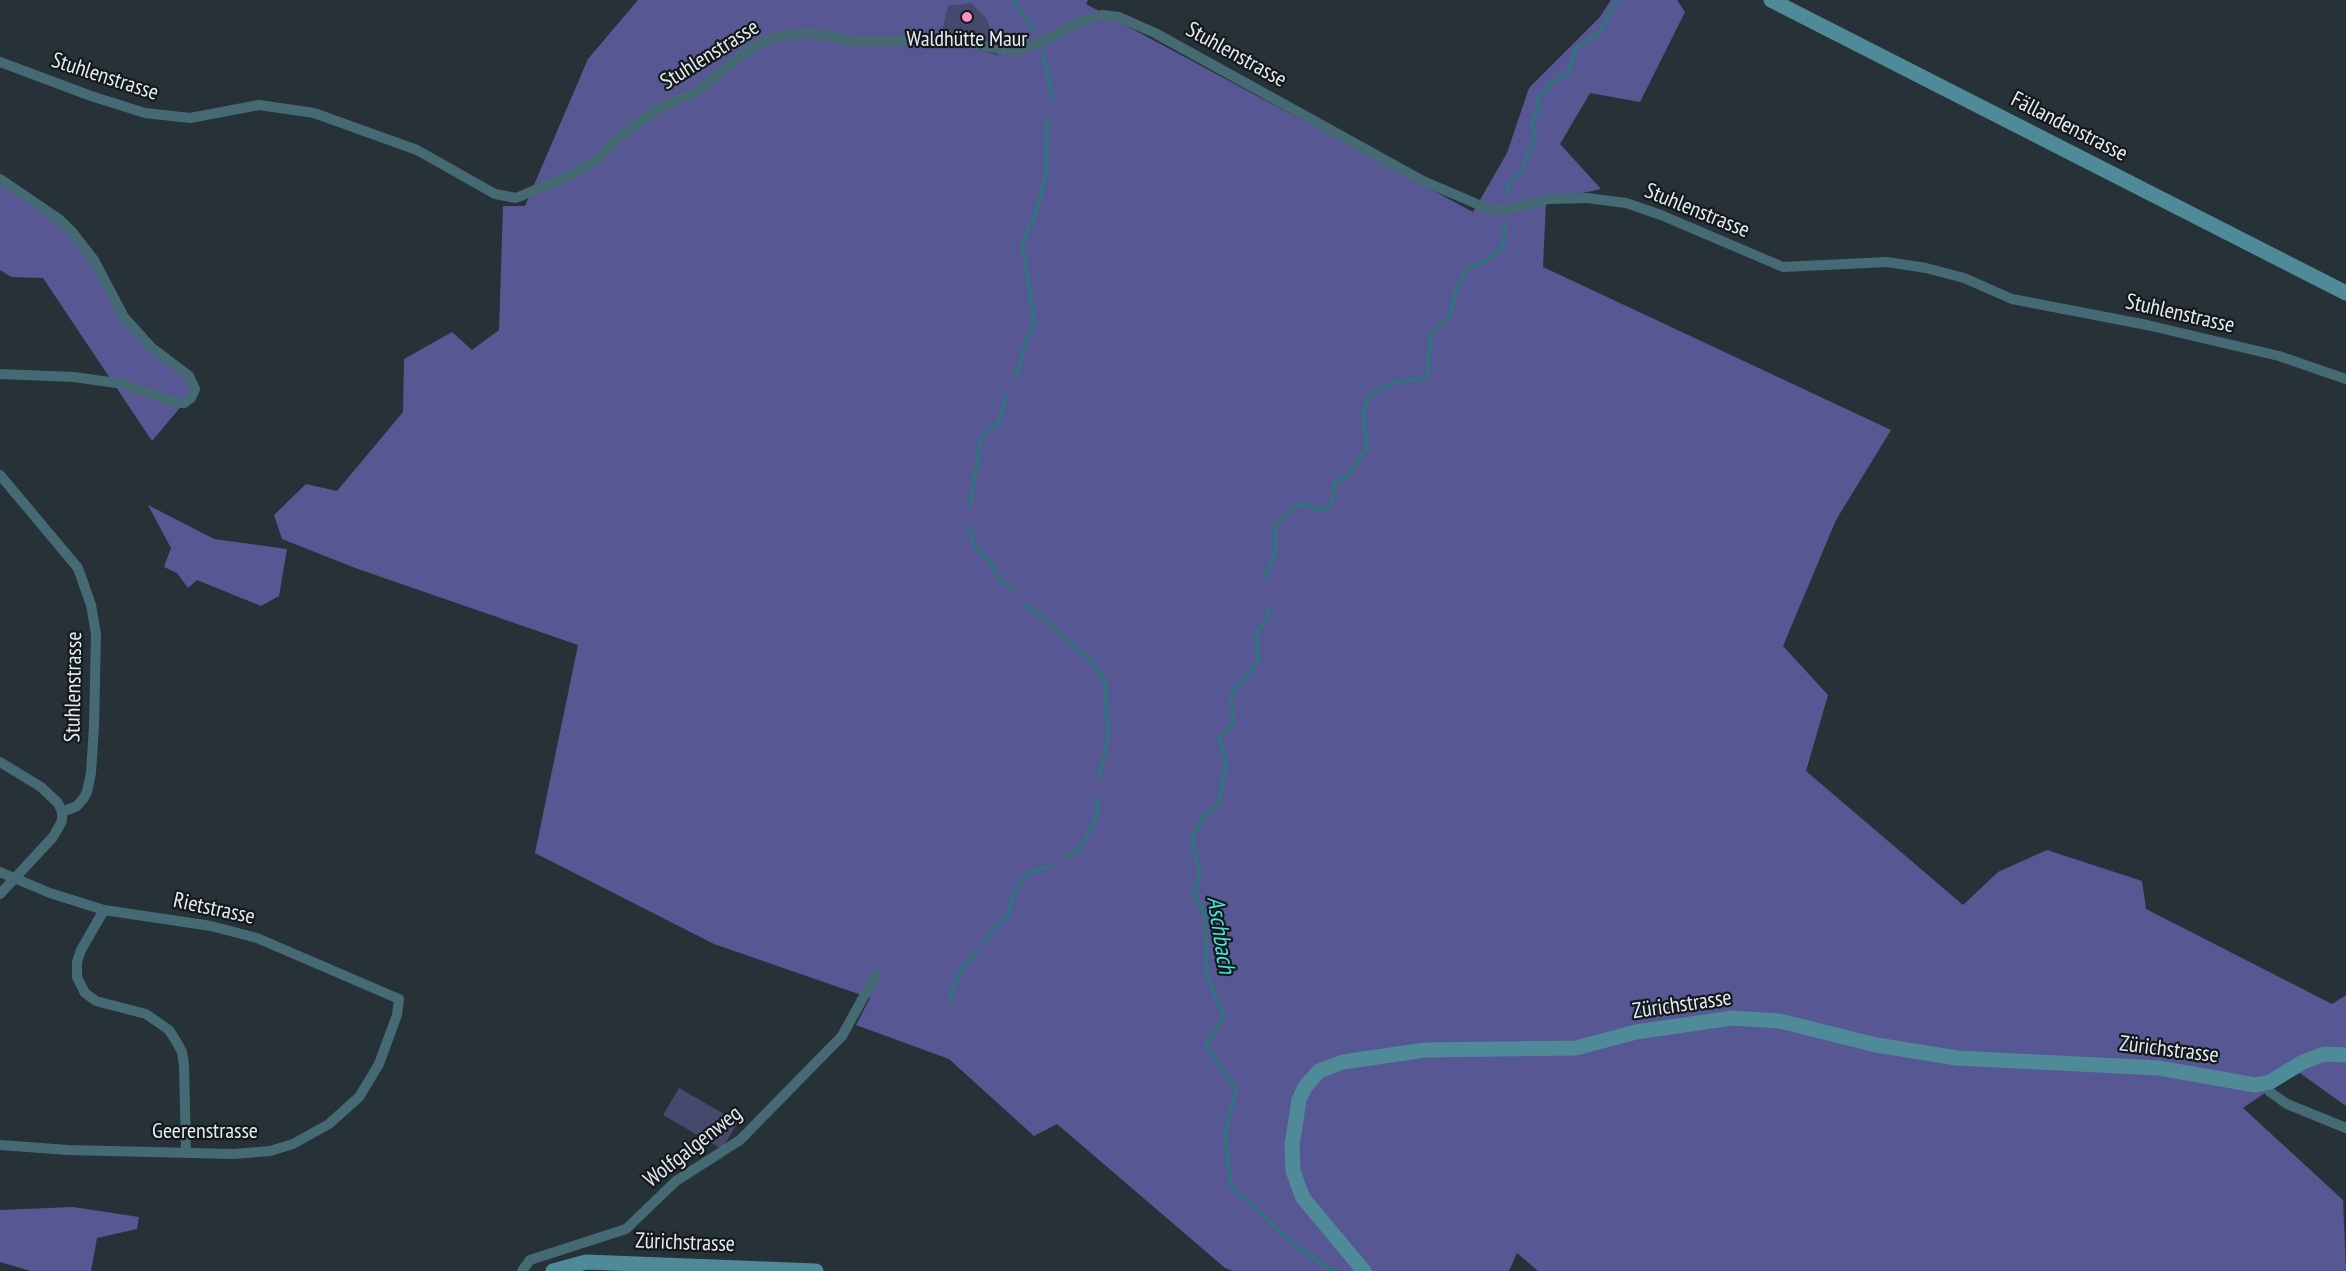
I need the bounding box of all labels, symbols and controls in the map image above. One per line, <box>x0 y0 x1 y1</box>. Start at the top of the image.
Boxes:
marker: Waldhütte Maur <box>960 10 974 24</box>
street label: Stuhlenstrasse <box>656 14 764 96</box>
street label: Stuhlenstrasse <box>1181 17 1291 93</box>
place label: Waldhütte Maur <box>907 27 1027 53</box>
street label: Stuhlenstrasse <box>48 47 162 107</box>
street label: Fällandenstrasse <box>2006 86 2132 168</box>
street label: Stuhlenstrasse <box>1641 178 1753 244</box>
street label: Stuhlenstrasse <box>2123 289 2237 339</box>
street label: Stuhlenstrasse <box>60 631 88 743</box>
street label: Rietstrasse <box>171 887 257 931</box>
water label: Aschbach <box>1200 894 1240 976</box>
street label: Zürichstrasse <box>1631 985 1733 1025</box>
street label: Zürichstrasse <box>2118 1031 2220 1069</box>
street label: Wolfgalgenweg <box>639 1101 747 1193</box>
street label: Geerenstrasse <box>152 1119 258 1145</box>
street label: Zürichstrasse <box>635 1228 735 1258</box>

